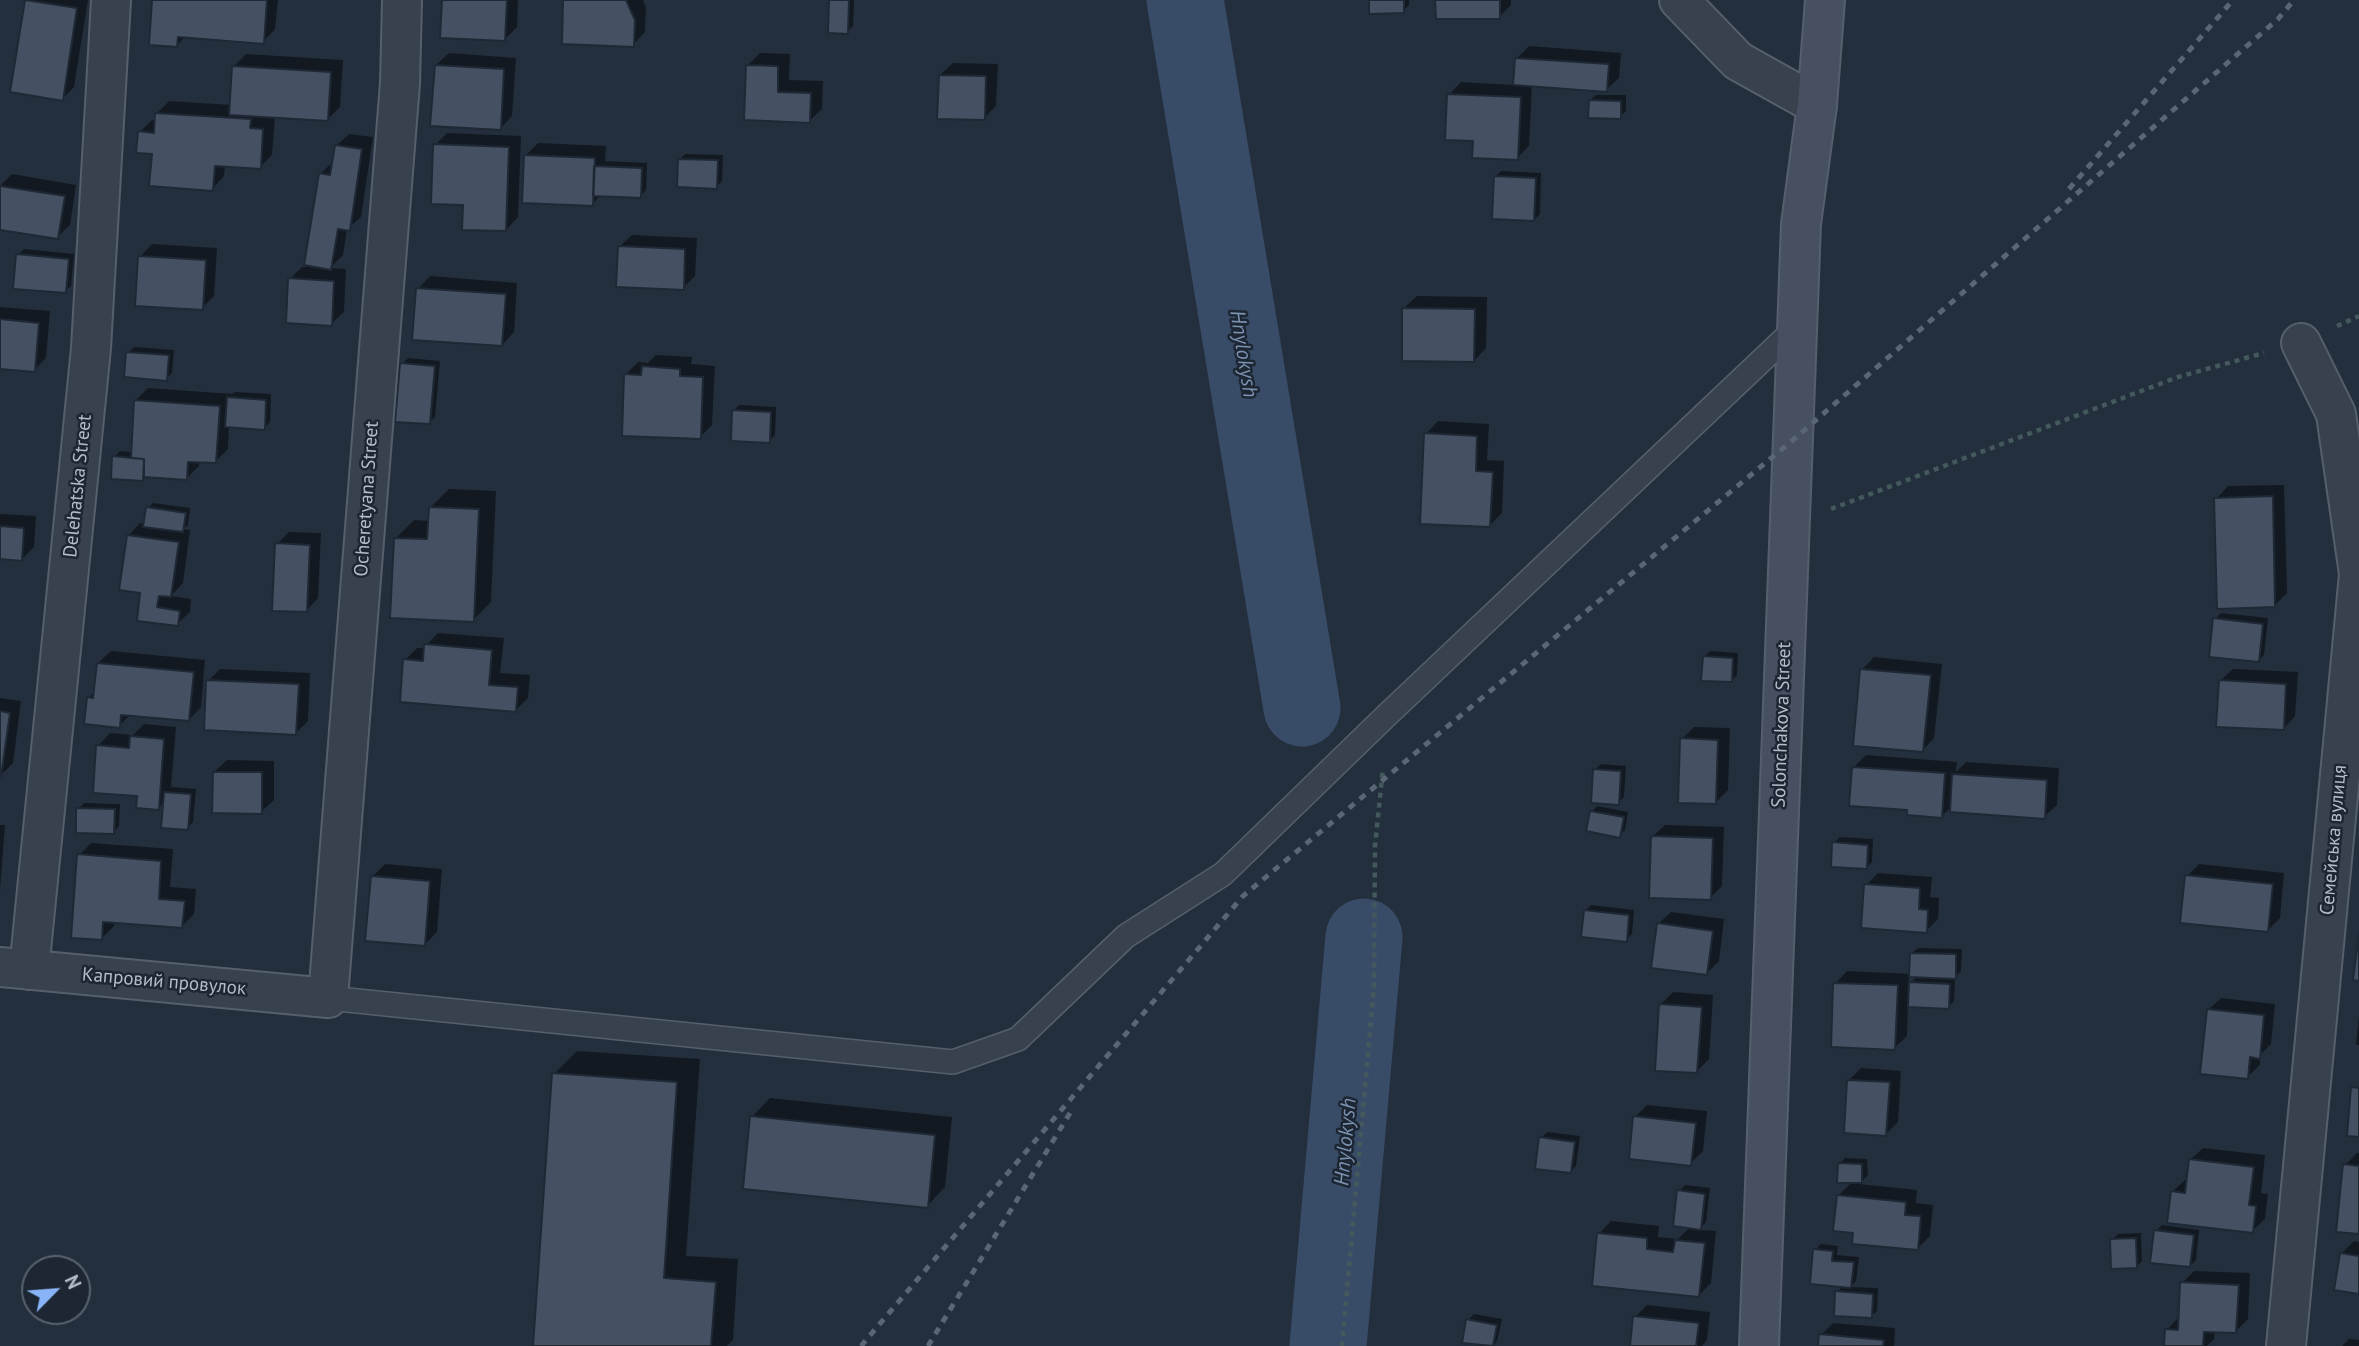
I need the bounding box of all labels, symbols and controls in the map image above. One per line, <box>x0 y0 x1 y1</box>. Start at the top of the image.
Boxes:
water label: Hnylokysh <box>1224 309 1262 399</box>
street label: Delehatska Street <box>59 413 97 559</box>
street label: Ocheretyana Street <box>350 420 384 578</box>
street label: Solonchakova Street <box>1768 642 1796 808</box>
street label: Семейська вулиця <box>2316 764 2352 916</box>
street label: Капровий провулок <box>81 963 247 1001</box>
water label: Hnylokysh <box>1330 1097 1362 1187</box>
north arrow <box>21 1255 91 1325</box>
text: N <box>60 1271 87 1293</box>

